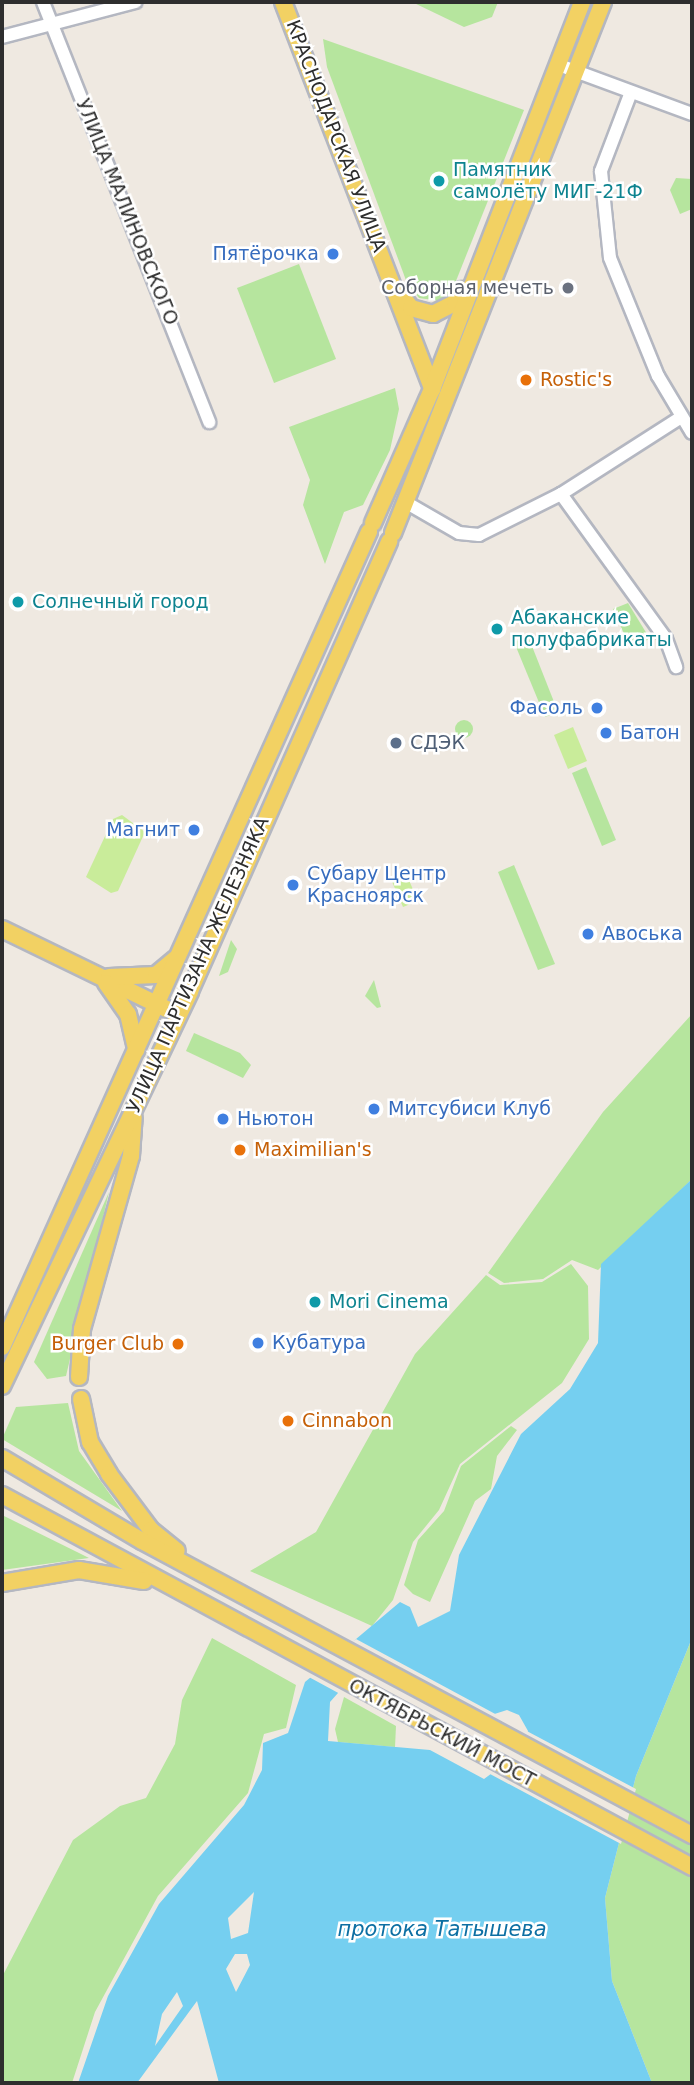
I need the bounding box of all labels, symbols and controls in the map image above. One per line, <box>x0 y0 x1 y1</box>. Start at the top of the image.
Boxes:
street label: КРАСНОДАРСКАЯ УЛИЦА <box>281 17 391 255</box>
street label: УЛИЦА МАЛИНОВСКОГО <box>71 95 183 329</box>
place label: Памятник самолёту МИГ-21Ф <box>453 159 643 203</box>
marker: Памятник самолёту МИГ-21Ф <box>431 173 447 189</box>
place label: Пятёрочка <box>212 243 319 265</box>
marker: Пятёрочка <box>325 246 341 262</box>
place label: Соборная мечеть <box>381 277 554 299</box>
marker: Соборная мечеть <box>560 280 576 296</box>
place label: Rostic's <box>540 369 612 391</box>
marker: Rostic's <box>518 372 534 388</box>
place label: Солнечный город <box>32 591 209 613</box>
marker: Солнечный город <box>10 594 26 610</box>
place label: Абаканские полуфабрикаты <box>511 607 672 651</box>
marker: Абаканские полуфабрикаты <box>489 621 505 637</box>
place label: Фасоль <box>510 697 583 719</box>
marker: Фасоль <box>589 700 605 716</box>
place label: Батон <box>620 722 680 744</box>
marker: Батон <box>598 725 614 741</box>
place label: СДЭК <box>410 732 465 754</box>
marker: СДЭК <box>388 735 404 751</box>
street label: УЛИЦА ПАРТИЗАНА ЖЕЛЕЗНЯКА <box>122 813 274 1117</box>
place label: Магнит <box>106 819 180 841</box>
marker: Магнит <box>186 822 202 838</box>
place label: Субару Центр Красноярск <box>307 863 446 907</box>
marker: Субару Центр Красноярск <box>285 877 301 893</box>
place label: Авоська <box>602 923 683 945</box>
marker: Авоська <box>580 926 596 942</box>
place label: Митсубиси Клуб <box>388 1098 551 1120</box>
marker: Митсубиси Клуб <box>366 1101 382 1117</box>
place label: Ньютон <box>237 1108 314 1130</box>
marker: Ньютон <box>215 1111 231 1127</box>
place label: Maximilian's <box>254 1139 372 1161</box>
marker: Maximilian's <box>232 1142 248 1158</box>
place label: Mori Cinema <box>329 1291 449 1313</box>
marker: Mori Cinema <box>307 1294 323 1310</box>
place label: Кубатура <box>272 1332 366 1354</box>
place label: Burger Club <box>51 1333 164 1355</box>
marker: Кубатура <box>250 1335 266 1351</box>
marker: Burger Club <box>170 1336 186 1352</box>
place label: Cinnabon <box>302 1410 392 1432</box>
marker: Cinnabon <box>280 1413 296 1429</box>
street label: ОКТЯБРЬСКИЙ МОСТ <box>345 1674 539 1792</box>
water label: протока Татышева <box>337 1916 547 1942</box>

